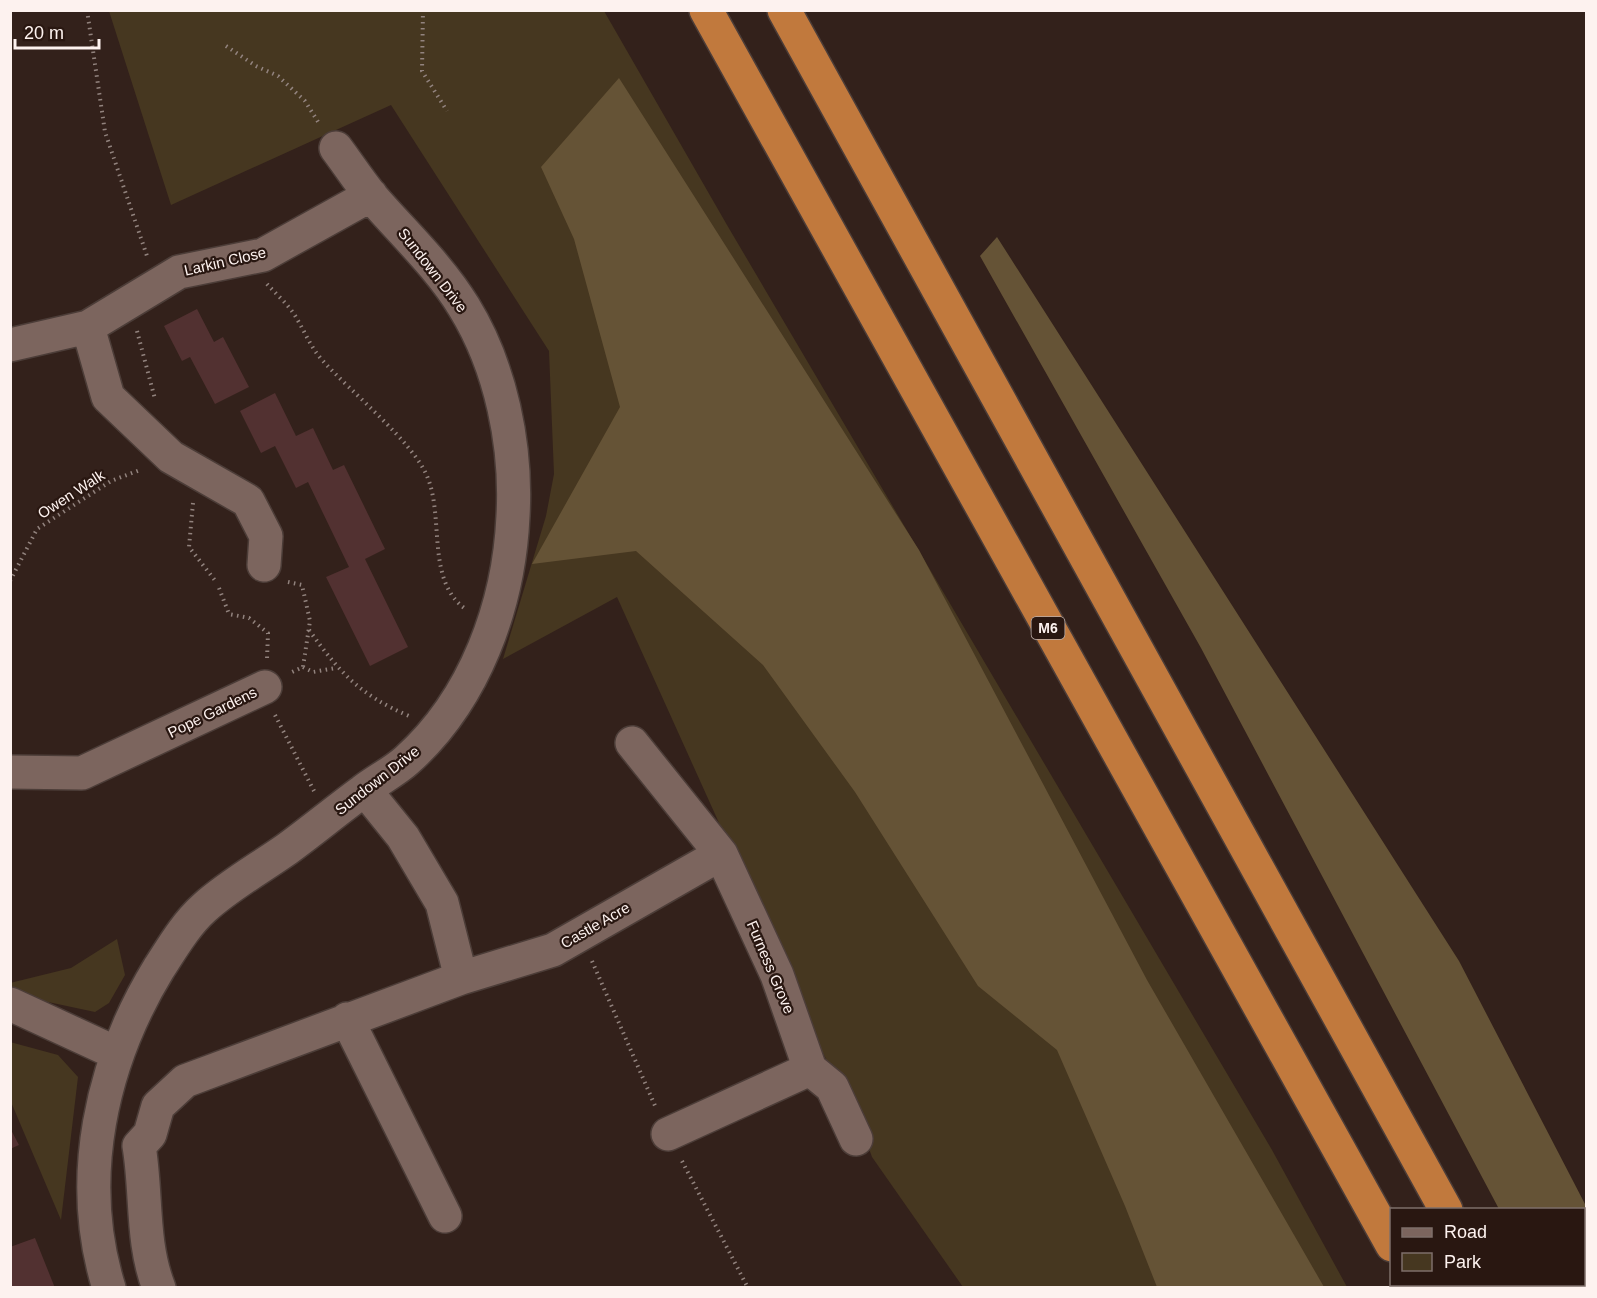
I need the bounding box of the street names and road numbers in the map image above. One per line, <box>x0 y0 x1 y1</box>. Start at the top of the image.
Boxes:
street label: Sundown Drive <box>395 225 471 315</box>
street label: Larkin Close <box>182 243 268 279</box>
street label: Owen Walk <box>34 466 108 522</box>
road number: M6 <box>1032 617 1064 639</box>
street label: Pope Gardens <box>165 683 259 741</box>
street label: Sundown Drive <box>332 742 422 818</box>
street label: Castle Acre <box>558 898 632 952</box>
street label: Furness Grove <box>744 918 798 1016</box>

